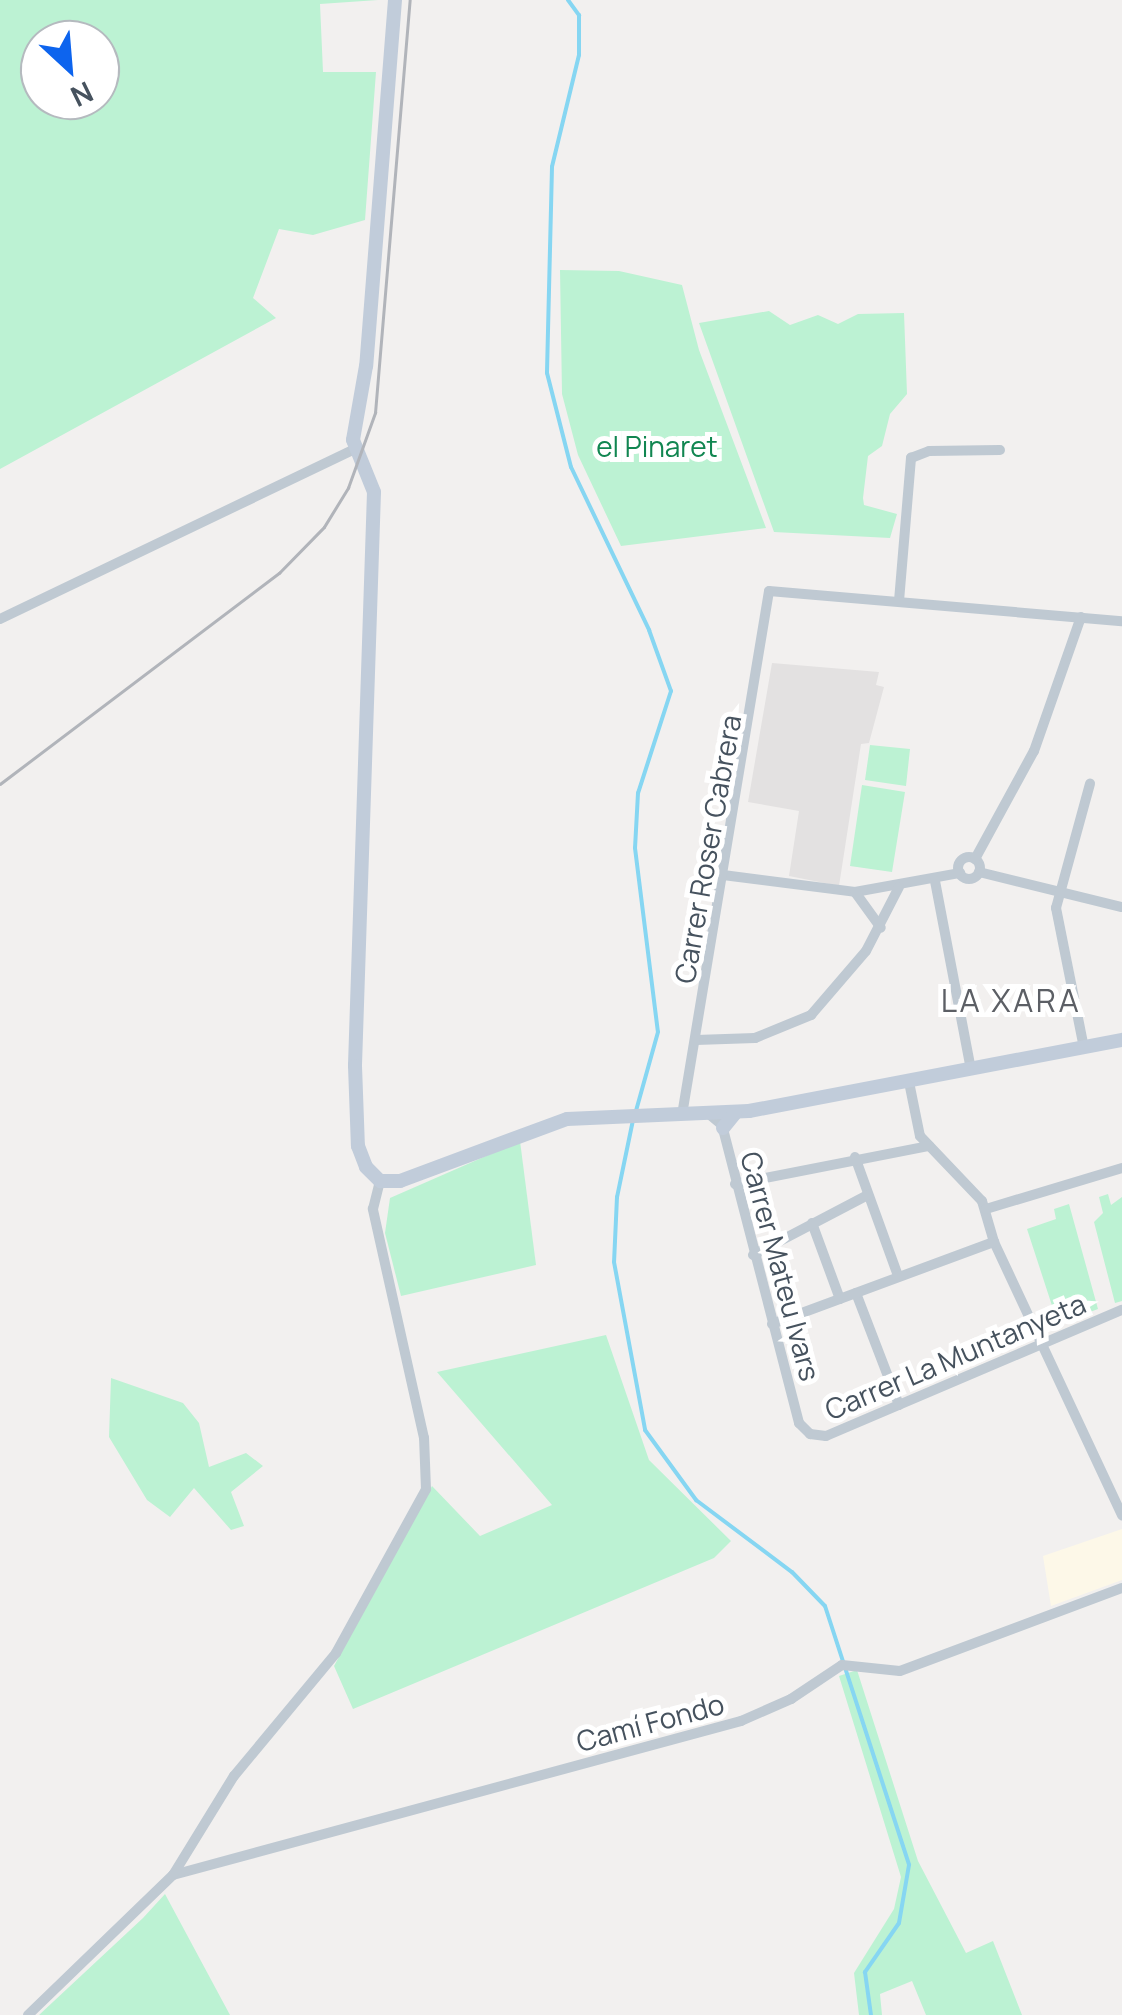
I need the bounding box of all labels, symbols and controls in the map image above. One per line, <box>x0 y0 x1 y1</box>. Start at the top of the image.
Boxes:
north arrow <box>20 20 120 120</box>
text: N <box>65 74 100 117</box>
park label: el Pinaret <box>596 429 718 463</box>
street label: Carrer Roser Cabrera <box>667 712 747 986</box>
district label: LA XARA <box>941 981 1081 1019</box>
street label: Carrer Mateu Ivars <box>734 1148 828 1384</box>
street label: Carrer La Muntanyeta <box>820 1286 1090 1426</box>
street label: Camí Fondo <box>573 1686 727 1758</box>

